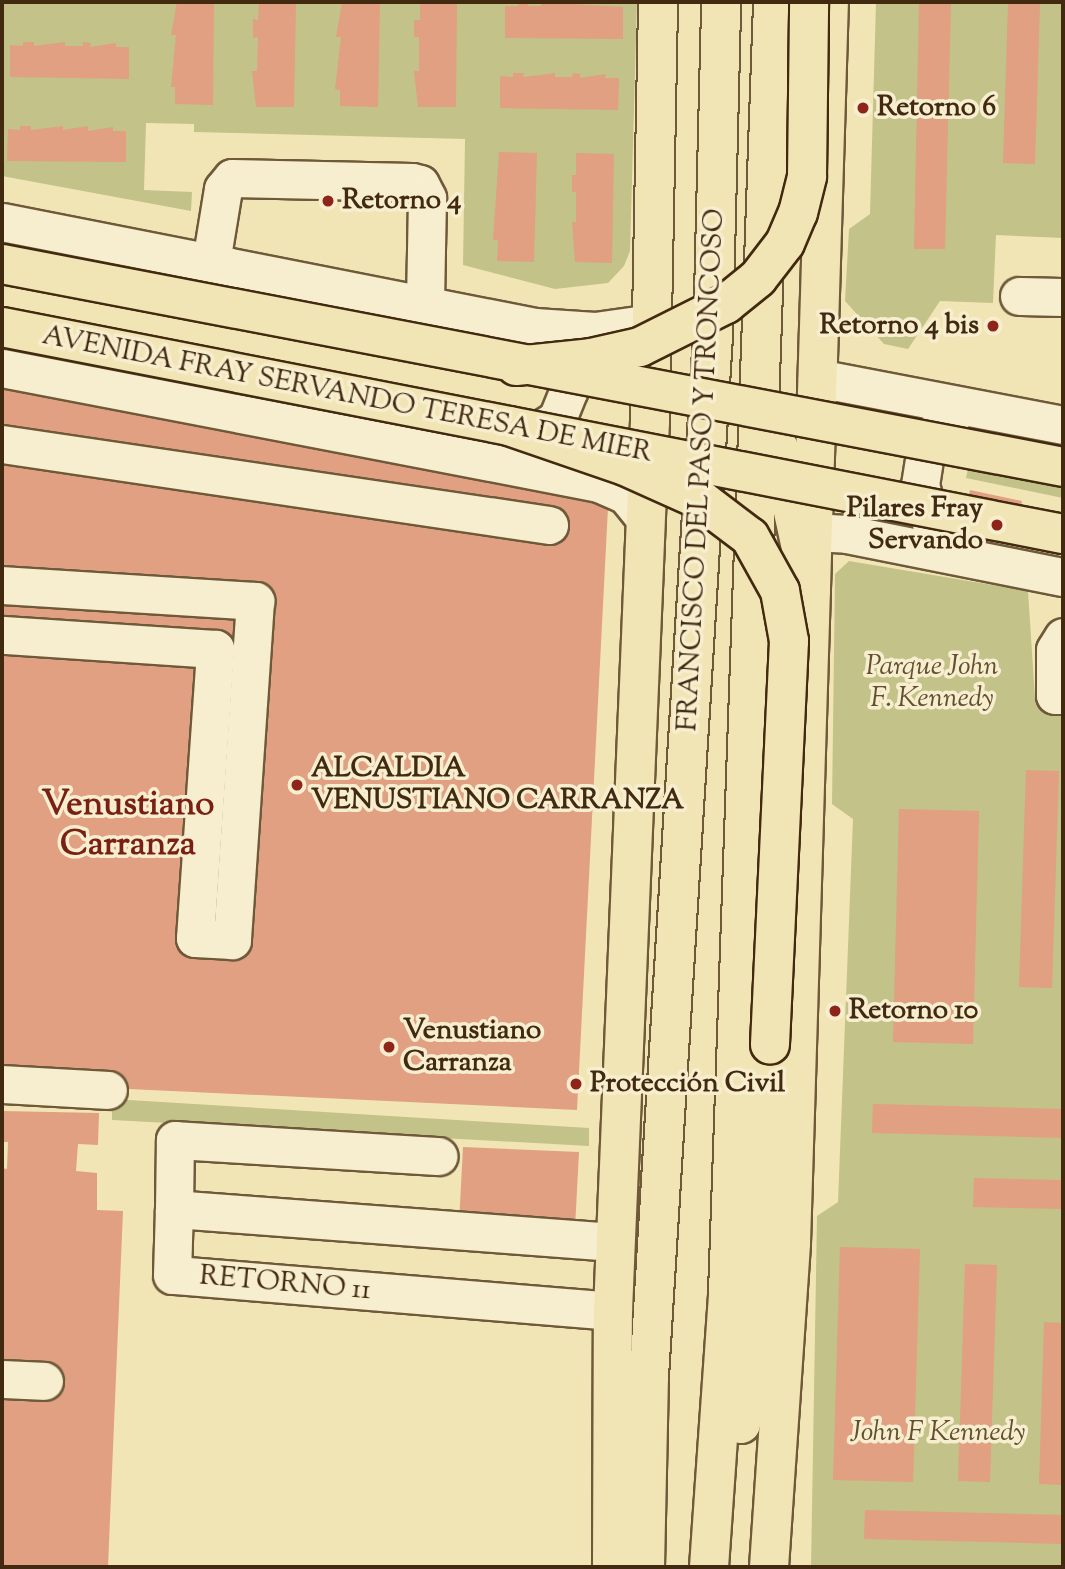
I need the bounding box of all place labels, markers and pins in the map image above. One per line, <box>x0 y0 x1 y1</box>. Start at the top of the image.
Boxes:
place label: Retorno 6 <box>877 91 996 125</box>
marker: Retorno 6 <box>855 100 871 116</box>
place label: Retorno 4 <box>342 184 461 218</box>
marker: Retorno 4 <box>320 193 336 209</box>
place label: Retorno 4 bis <box>820 309 979 343</box>
marker: Retorno 4 bis <box>985 318 1001 334</box>
place label: Pilares Fray Servando <box>847 492 983 558</box>
marker: Pilares Fray Servando <box>989 517 1005 533</box>
place label: ALCALDIA VENUSTIANO CARRANZA <box>311 752 684 818</box>
marker: ALCALDIA VENUSTIANO CARRANZA <box>289 777 305 793</box>
place label: Retorno 10 <box>849 994 978 1028</box>
marker: Retorno 10 <box>827 1003 843 1019</box>
place label: Venustiano Carranza <box>403 1014 541 1080</box>
marker: Venustiano Carranza <box>381 1039 397 1055</box>
place label: Protección Civil <box>590 1067 785 1101</box>
marker: Protección Civil <box>568 1076 584 1092</box>

